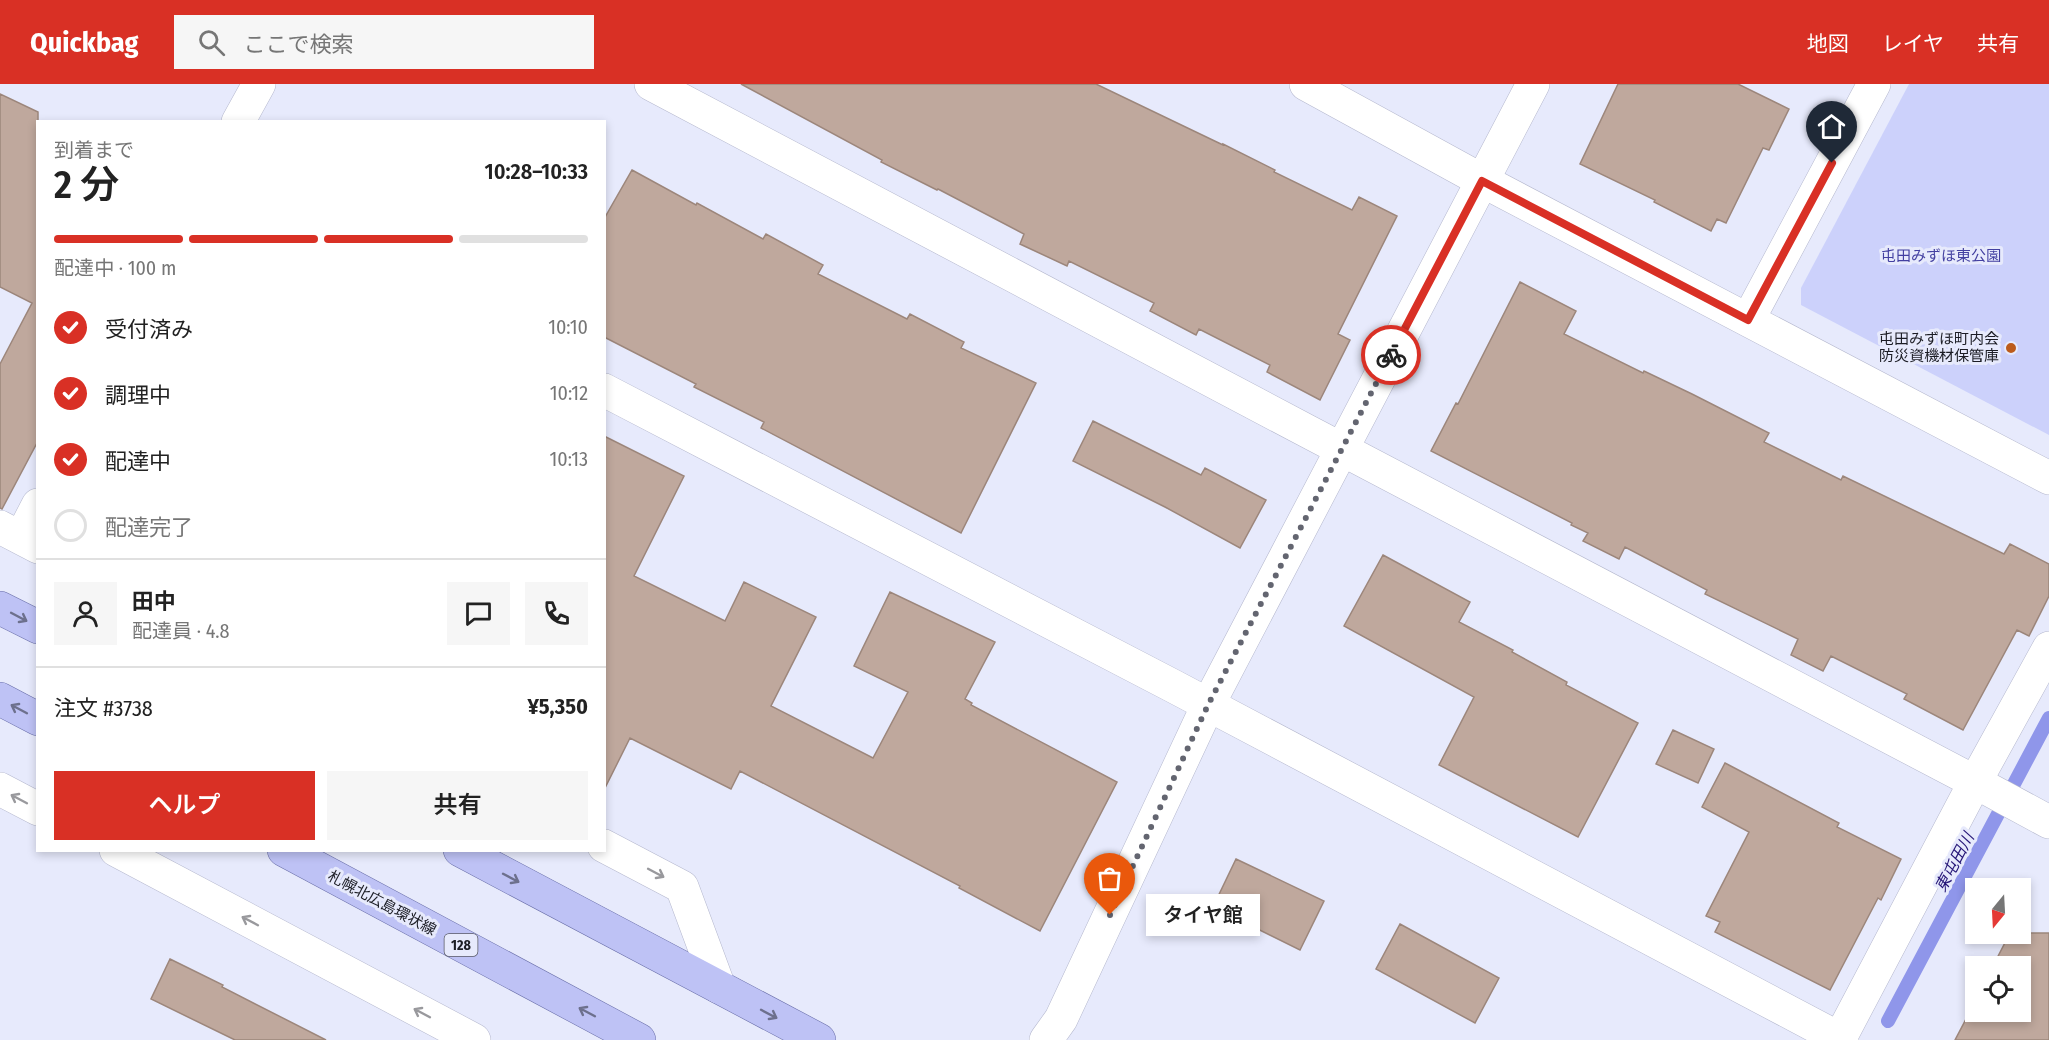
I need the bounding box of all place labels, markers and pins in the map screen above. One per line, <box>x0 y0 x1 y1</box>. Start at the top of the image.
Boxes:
pin <box>1806 101 1857 163</box>
place label: 屯田みずほ町内会 防災資機材保管庫 <box>1879 330 1999 365</box>
marker: 屯田みずほ町内会 防災資機材保管庫 <box>2004 341 2018 355</box>
pin <box>1084 853 1135 915</box>
callout: タイヤ館 <box>1146 894 1260 936</box>

